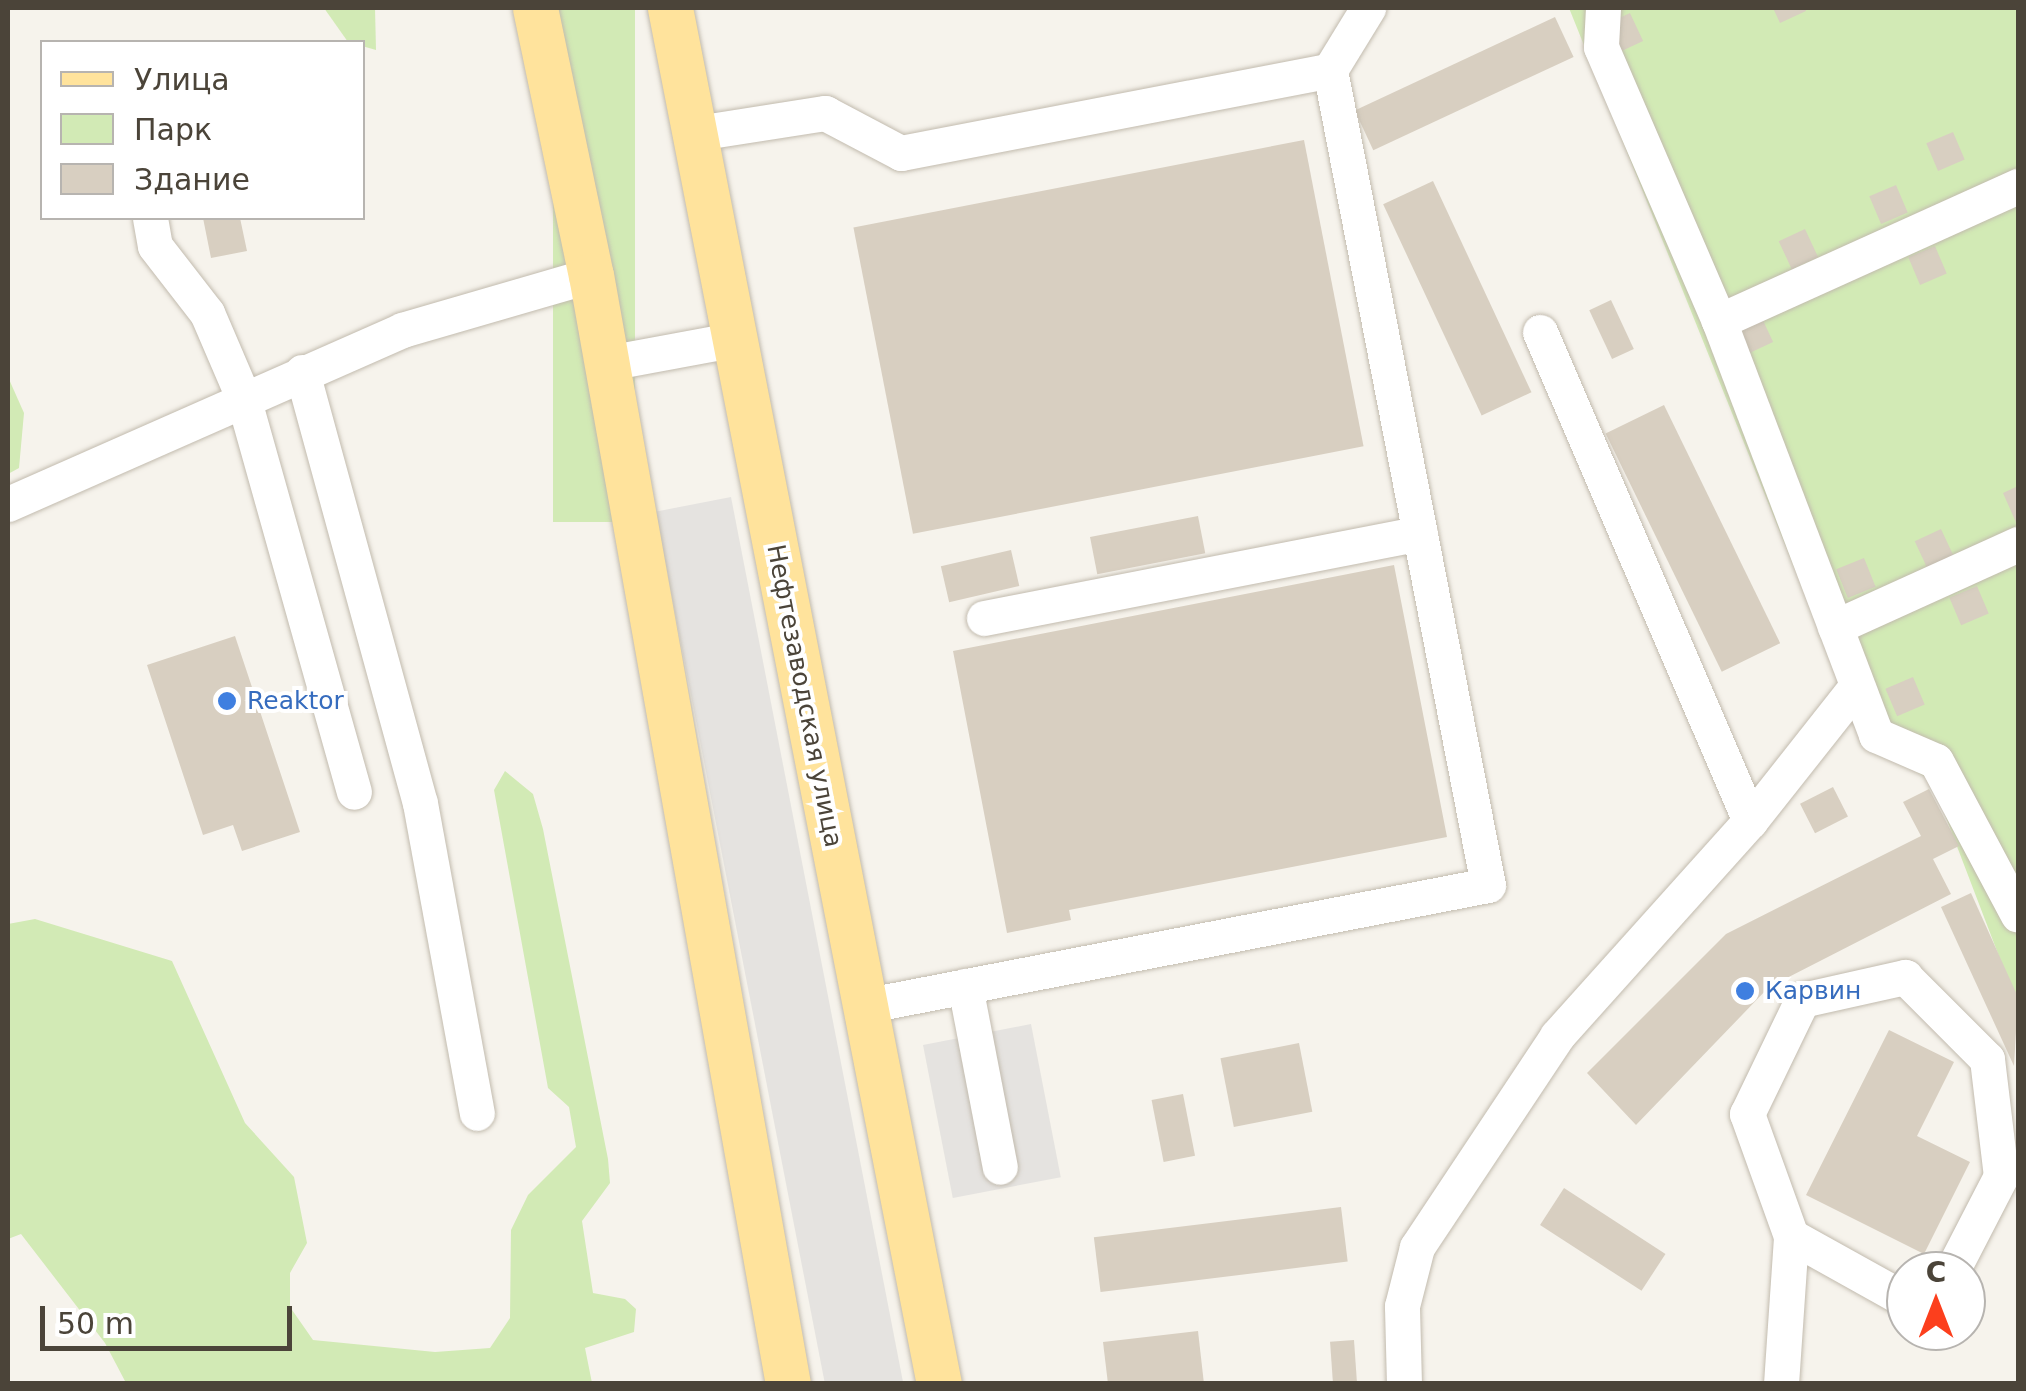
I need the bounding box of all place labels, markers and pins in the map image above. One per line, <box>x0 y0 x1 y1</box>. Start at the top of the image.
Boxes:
place label: Reaktor <box>247 686 344 716</box>
marker: Reaktor <box>216 690 238 712</box>
place label: Карвин <box>1765 976 1861 1006</box>
marker: Карвин <box>1734 980 1756 1002</box>

